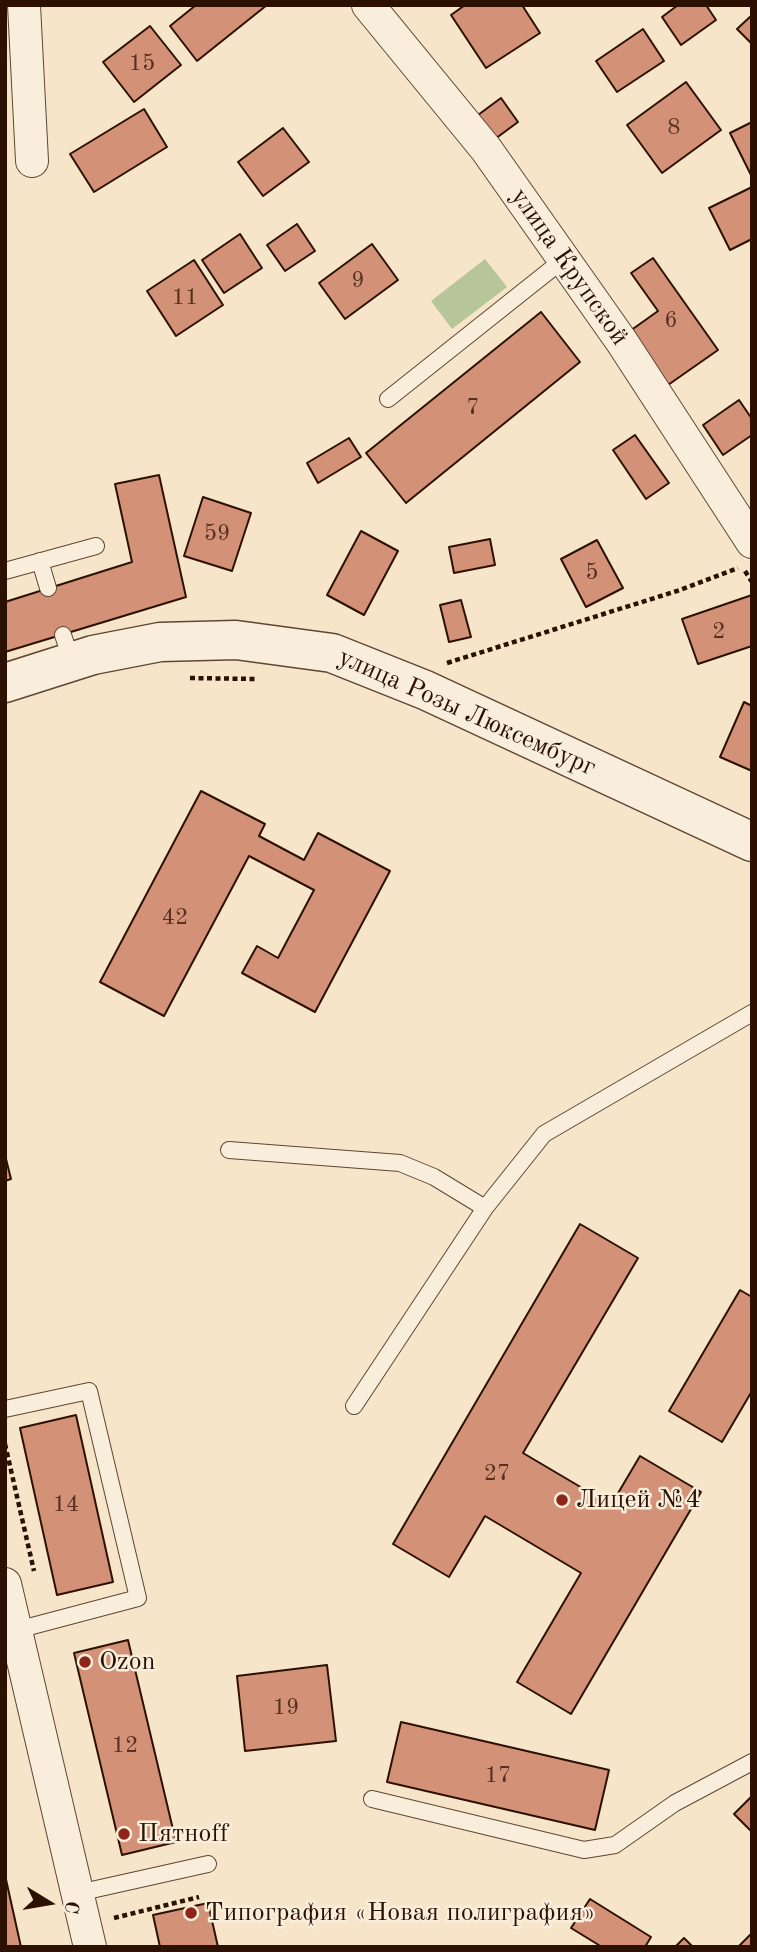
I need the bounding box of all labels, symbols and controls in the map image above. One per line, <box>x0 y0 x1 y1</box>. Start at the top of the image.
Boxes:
house number: 15 <box>129 50 155 78</box>
house number: 8 <box>667 114 681 142</box>
street label: улица Крупской <box>503 182 635 352</box>
house number: 9 <box>351 267 365 295</box>
house number: 11 <box>172 284 198 312</box>
house number: 6 <box>664 307 678 335</box>
house number: 7 <box>466 394 480 422</box>
house number: 59 <box>204 520 230 548</box>
house number: 5 <box>585 559 599 587</box>
house number: 2 <box>712 618 726 646</box>
street label: улица Розы Люксембург <box>333 642 601 784</box>
house number: 42 <box>162 904 188 932</box>
house number: 27 <box>484 1460 510 1488</box>
place label: Лицей №4 <box>576 1484 701 1516</box>
house number: 14 <box>53 1491 79 1519</box>
marker: Лицей №4 <box>554 1492 570 1508</box>
place label: Ozon <box>99 1646 156 1678</box>
marker: Ozon <box>77 1654 93 1670</box>
house number: 19 <box>273 1694 299 1722</box>
house number: 12 <box>112 1732 138 1760</box>
house number: 17 <box>485 1762 511 1790</box>
place label: Пятнoff <box>138 1818 229 1850</box>
marker: Пятнoff <box>116 1826 132 1842</box>
north arrow <box>14 1868 84 1938</box>
place label: Типография «Новая полиграфия» <box>205 1897 596 1929</box>
text: С <box>60 1899 81 1915</box>
marker: Типография «Новая полиграфия» <box>183 1905 199 1921</box>

